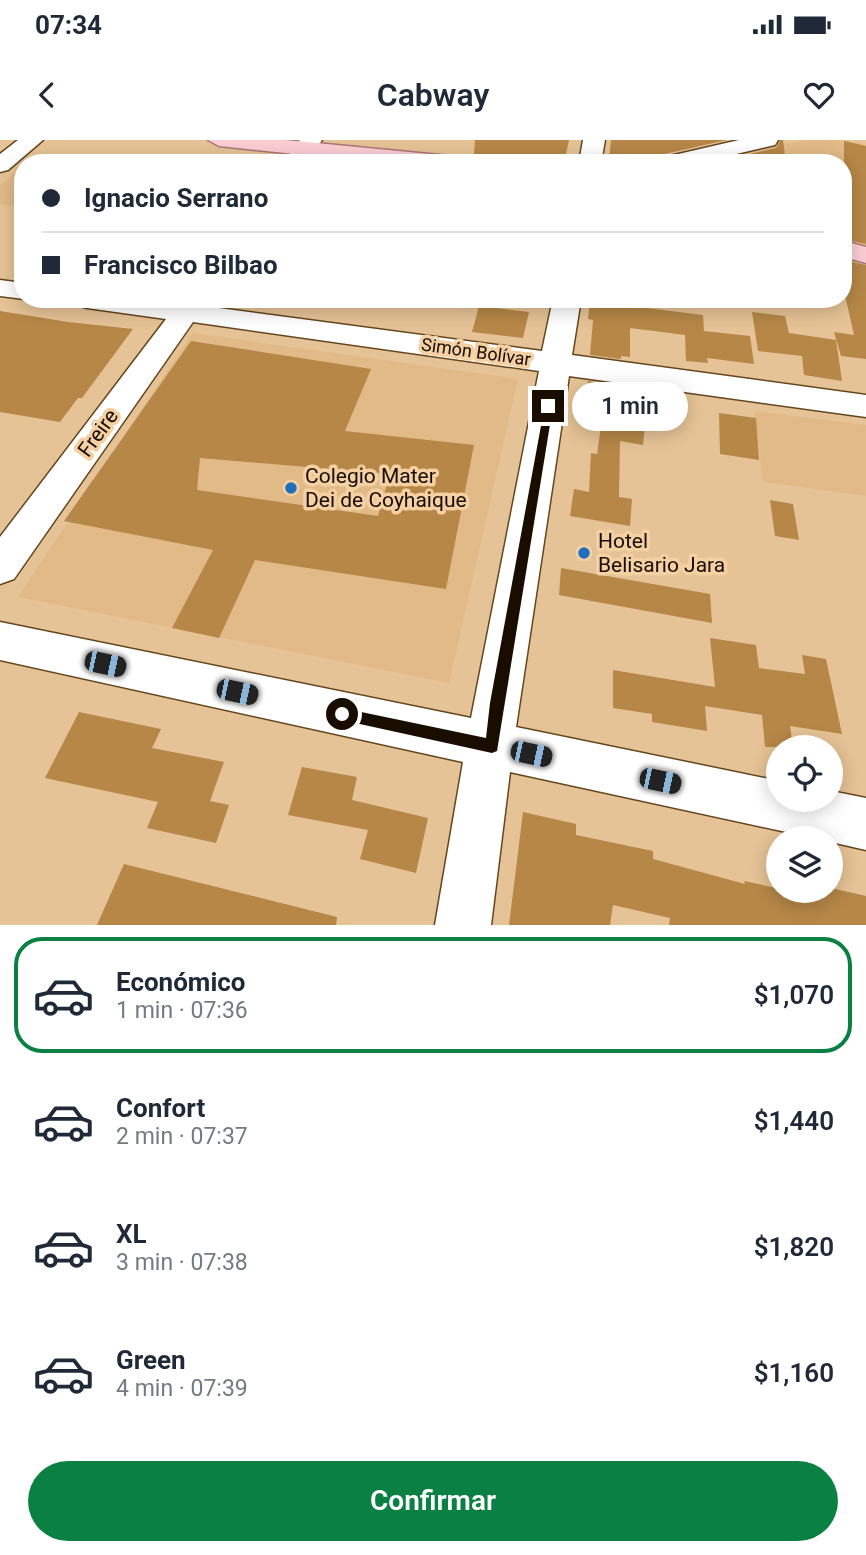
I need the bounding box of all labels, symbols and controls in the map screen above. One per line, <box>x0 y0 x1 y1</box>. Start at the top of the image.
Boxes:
text: 07:34 <box>35 10 102 40</box>
icon: back <box>28 76 66 114</box>
text: Cabway <box>377 76 489 114</box>
icon: heart <box>800 76 838 114</box>
text: Ignacio Serrano <box>84 183 268 213</box>
text: Francisco Bilbao <box>84 250 278 280</box>
street label: Simón Bolívar <box>420 333 532 370</box>
callout: 1 min <box>572 382 688 430</box>
route end <box>532 390 564 422</box>
text: 1 min <box>601 393 659 420</box>
street label: Freire <box>73 405 123 461</box>
place label: Colegio Mater Dei de Coyhaique <box>305 464 467 512</box>
marker: Colegio Mater Dei de Coyhaique <box>283 480 299 496</box>
place label: Hotel Belisario Jara <box>598 529 725 577</box>
marker: Hotel Belisario Jara <box>576 545 592 561</box>
car <box>83 649 128 679</box>
car <box>215 677 260 707</box>
route start <box>326 698 358 730</box>
map controls <box>766 735 843 903</box>
button: locate <box>766 735 843 812</box>
car <box>509 739 554 769</box>
car <box>638 766 683 796</box>
button: layers <box>766 826 843 903</box>
icon: car <box>32 964 95 1027</box>
text: Económico <box>116 967 245 997</box>
text: $1,070 <box>754 980 834 1010</box>
text: 1 min · 07:36 <box>116 997 248 1024</box>
icon: car <box>32 1090 95 1153</box>
text: Confort <box>116 1093 205 1123</box>
text: $1,440 <box>754 1106 834 1136</box>
text: 2 min · 07:37 <box>116 1123 248 1150</box>
icon: car <box>32 1216 95 1279</box>
text: XL <box>116 1219 147 1249</box>
text: $1,820 <box>754 1232 834 1262</box>
text: 3 min · 07:38 <box>116 1249 248 1276</box>
icon: car <box>32 1342 95 1405</box>
text: Green <box>116 1345 186 1375</box>
text: $1,160 <box>754 1358 834 1388</box>
text: 4 min · 07:39 <box>116 1375 248 1402</box>
button: Confirmar <box>28 1461 838 1541</box>

